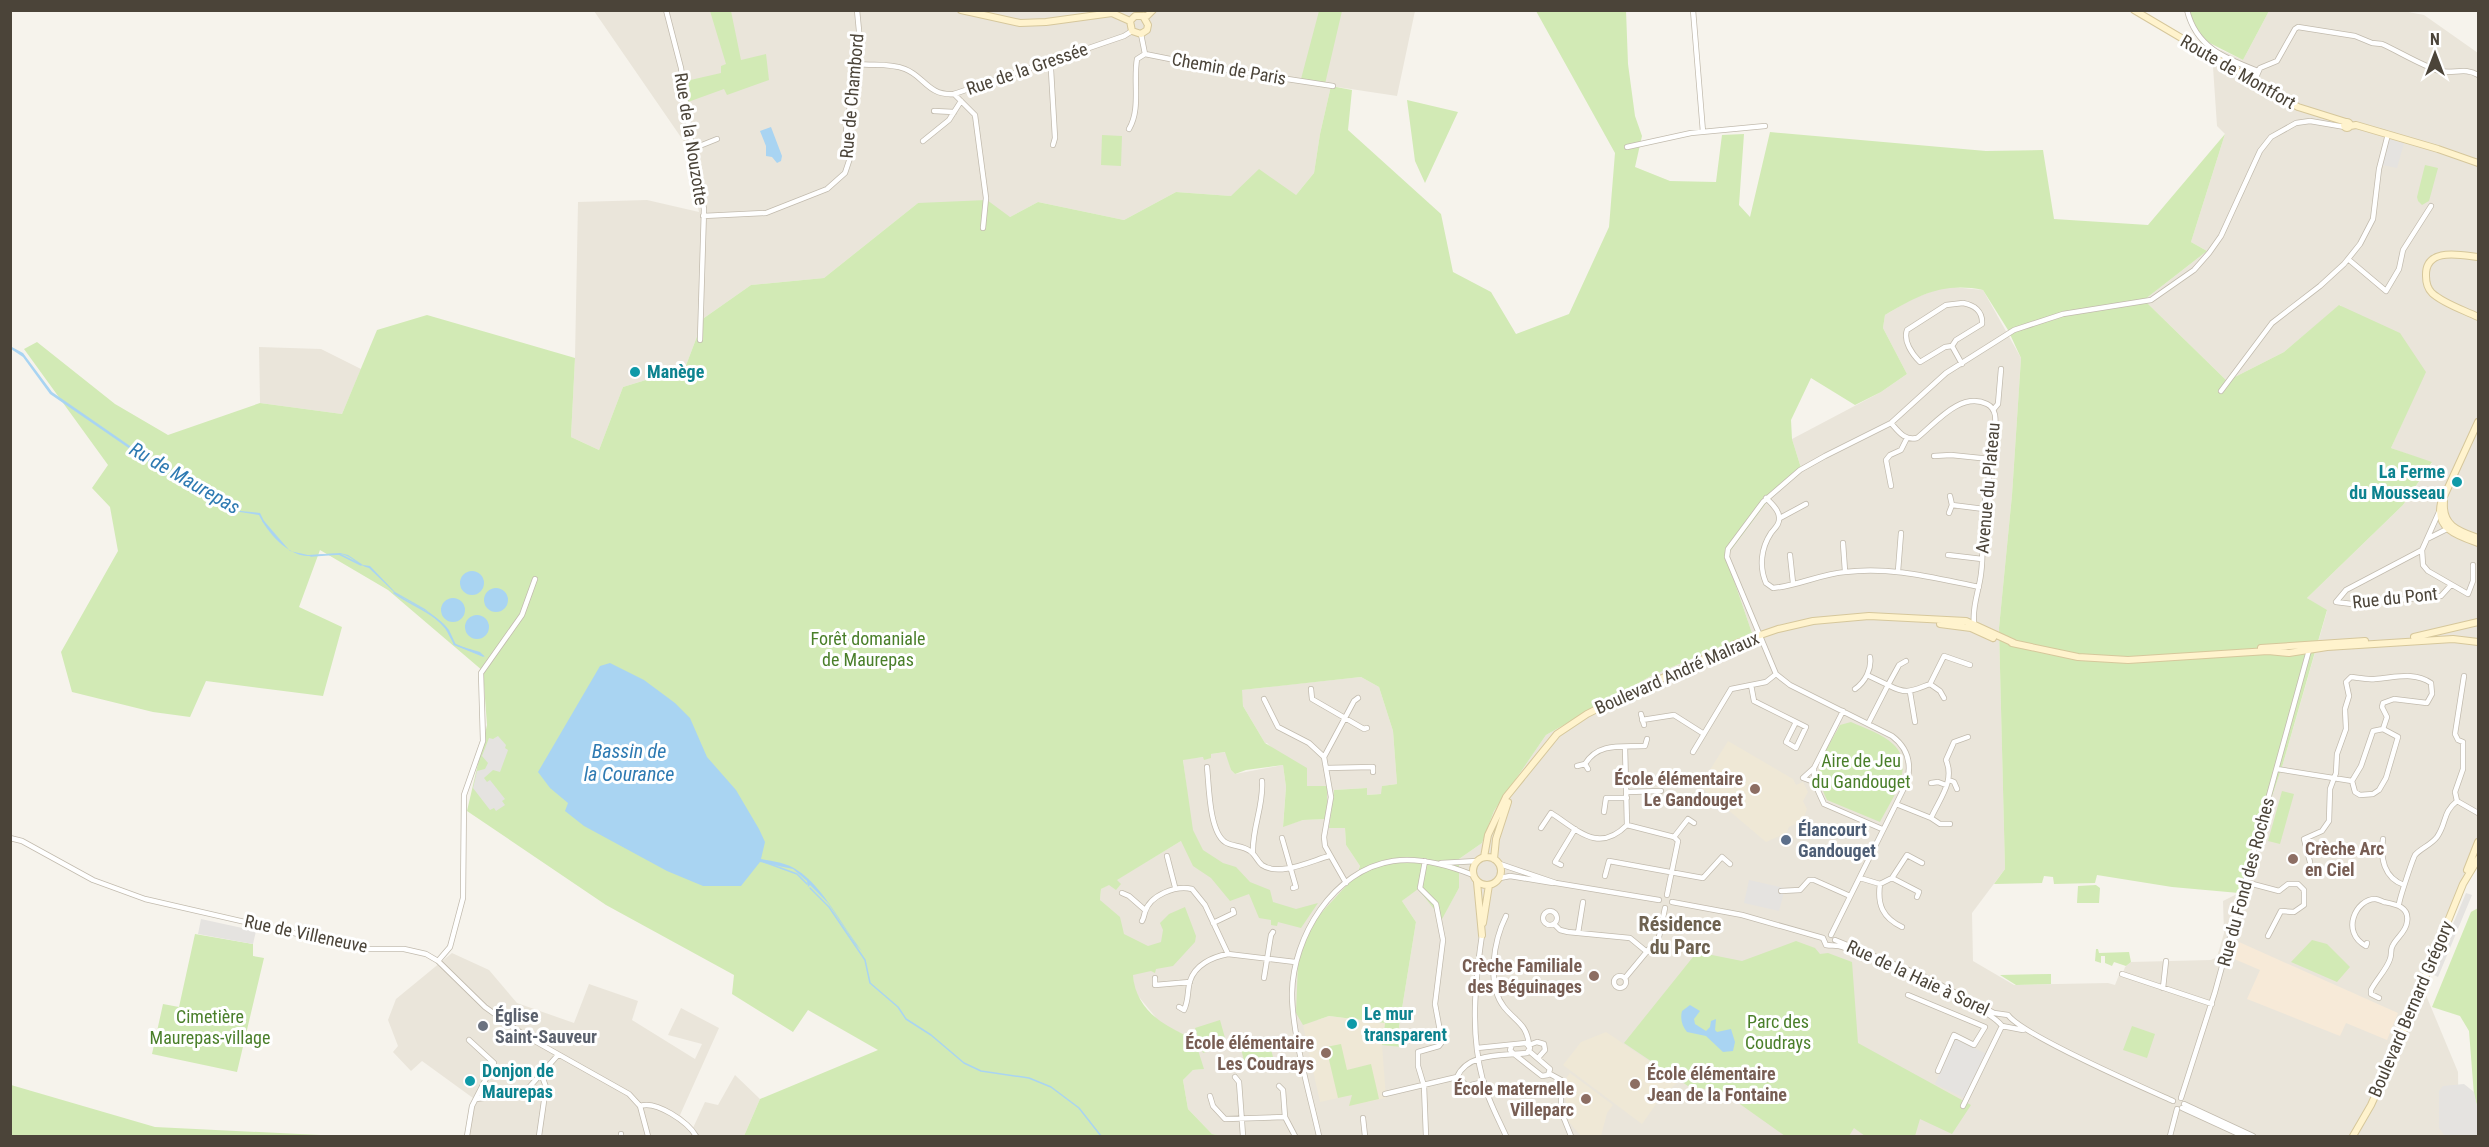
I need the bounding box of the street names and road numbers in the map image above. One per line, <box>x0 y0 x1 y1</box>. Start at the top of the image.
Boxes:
street label: Route de Montfort <box>2177 30 2300 113</box>
street label: Rue de Chambord <box>836 32 867 159</box>
street label: Rue de la Gressée <box>963 38 1090 99</box>
street label: Chemin de Paris <box>1170 48 1288 89</box>
street label: Rue de la Nouzotte <box>671 71 712 207</box>
street label: Avenue du Plateau <box>1971 422 2004 554</box>
street label: Rue du Pont <box>2351 583 2439 612</box>
street label: Boulevard André Malraux <box>1592 627 1762 718</box>
street label: Rue du Fond des Roches <box>2213 795 2278 969</box>
street label: Rue de Villeneuve <box>243 910 369 957</box>
street label: Boulevard Bernard Grégory <box>2364 917 2457 1100</box>
street label: Rue de la Haie à Sorel <box>1844 935 1993 1020</box>

